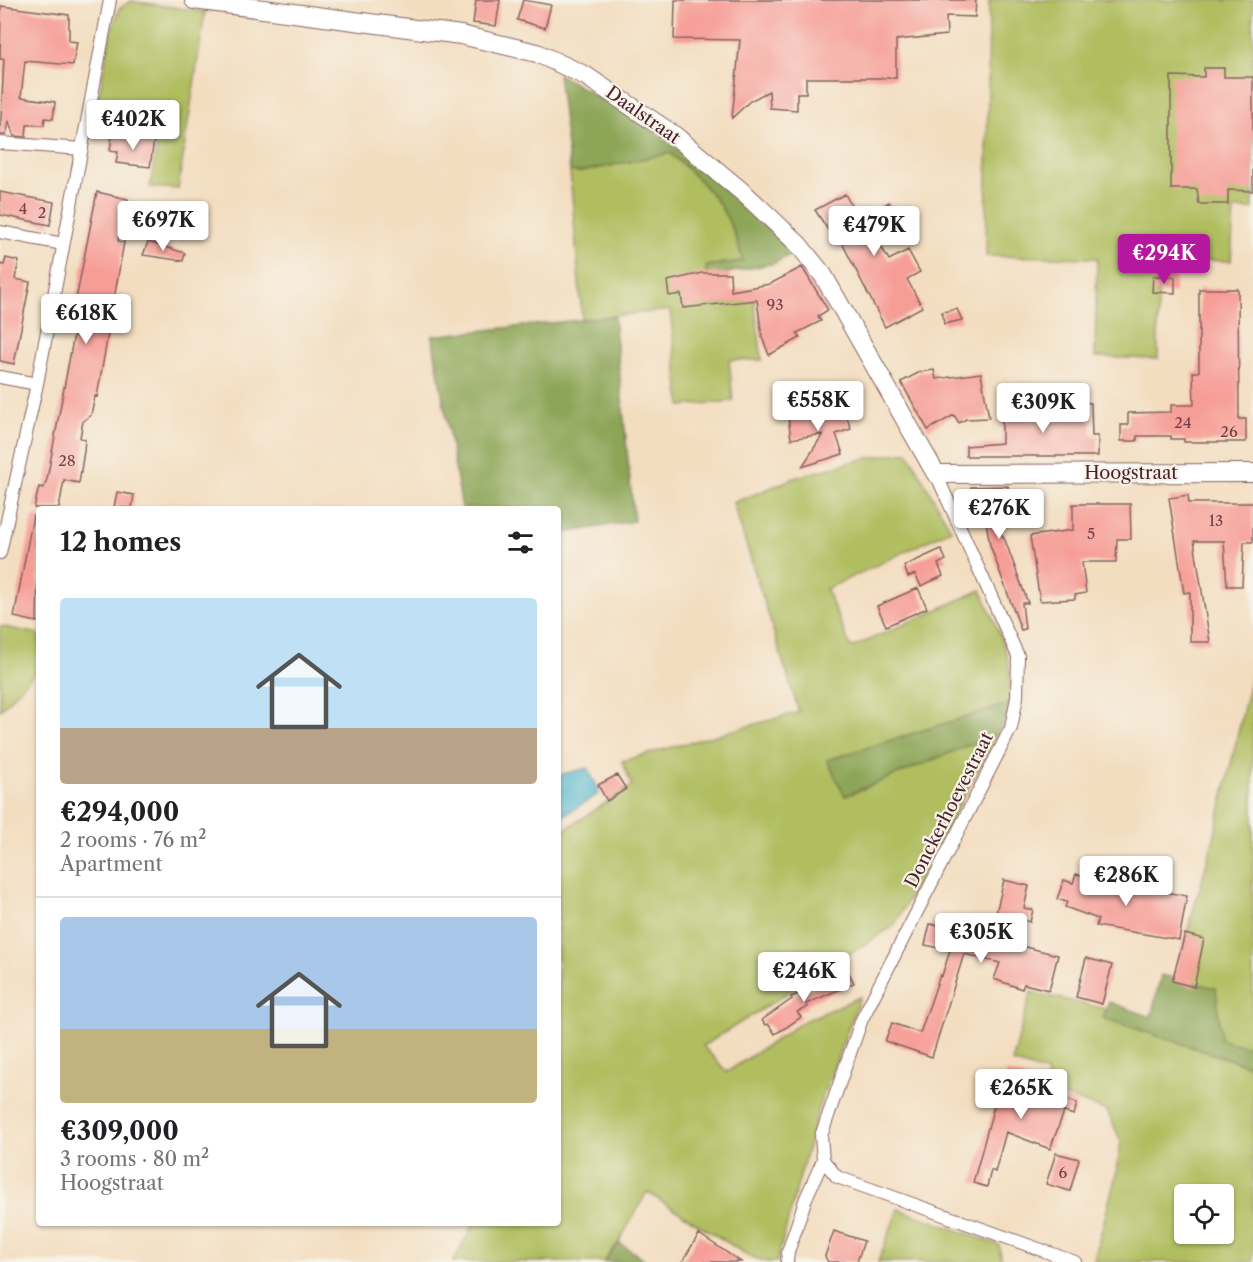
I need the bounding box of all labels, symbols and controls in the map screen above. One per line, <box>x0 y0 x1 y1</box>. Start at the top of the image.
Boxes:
street label: Daalstraat <box>602 81 685 149</box>
pin: €402K <box>91 100 175 151</box>
text: €402K <box>100 107 166 131</box>
house number: 4 <box>19 199 27 218</box>
pin: €697K <box>121 201 205 252</box>
house number: 2 <box>38 203 46 222</box>
pin: €479K <box>832 206 916 257</box>
text: €697K <box>132 208 195 232</box>
text: €479K <box>843 213 905 237</box>
pin: €294K <box>1122 234 1206 285</box>
text: €294K <box>1132 241 1196 265</box>
pin: €618K <box>44 294 128 345</box>
house number: 93 <box>766 295 784 314</box>
text: €618K <box>55 301 117 325</box>
pin: €558K <box>776 381 860 432</box>
pin: €309K <box>1001 383 1085 434</box>
text: €558K <box>786 388 850 412</box>
text: €309K <box>1011 390 1075 414</box>
house number: 24 <box>1174 413 1192 432</box>
house number: 26 <box>1220 422 1238 441</box>
house number: 28 <box>58 451 76 470</box>
street label: Hoogstraat <box>1084 462 1178 484</box>
pin: €276K <box>957 489 1041 540</box>
text: €276K <box>968 496 1030 520</box>
house number: 13 <box>1209 511 1223 530</box>
house number: 5 <box>1087 524 1095 543</box>
text: 12 homes <box>60 526 181 558</box>
icon: filters <box>504 526 537 559</box>
icon: home <box>245 637 353 745</box>
street label: Donckerhoevestraat <box>900 728 998 892</box>
text: €294,000 <box>60 796 179 828</box>
text: 2 rooms · 76 m² <box>60 828 206 852</box>
text: Apartment <box>60 852 163 876</box>
pin: €286K <box>1084 856 1168 907</box>
text: €286K <box>1094 863 1158 887</box>
pin: €305K <box>939 913 1023 964</box>
text: €305K <box>949 920 1013 944</box>
pin: €246K <box>762 952 846 1003</box>
icon: home <box>245 956 353 1064</box>
text: €246K <box>772 959 836 983</box>
pin: €265K <box>979 1069 1063 1120</box>
text: €265K <box>989 1076 1053 1100</box>
text: €309,000 <box>60 1115 179 1147</box>
text: 3 rooms · 80 m² <box>60 1147 209 1171</box>
house number: 6 <box>1059 1163 1068 1182</box>
text: Hoogstraat <box>60 1171 164 1195</box>
map controls <box>1174 1184 1234 1244</box>
button: locate <box>1174 1184 1234 1244</box>

